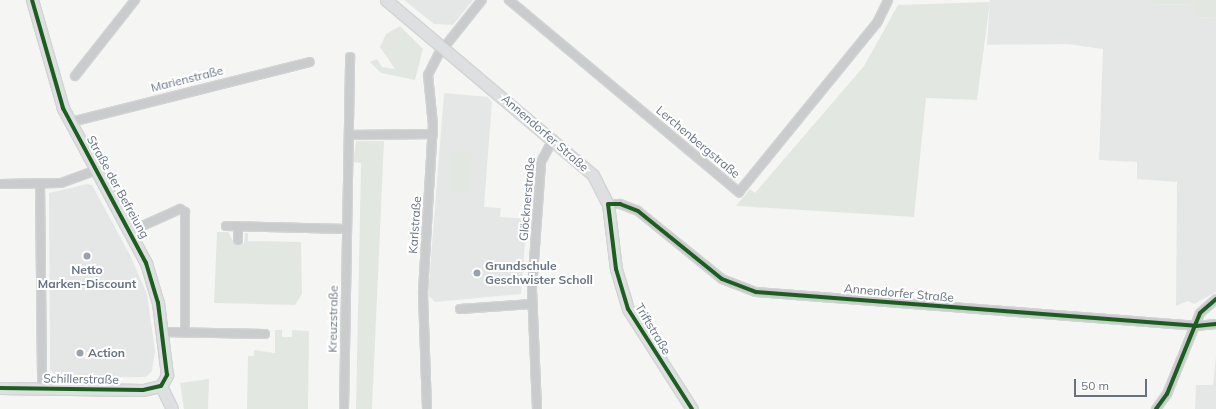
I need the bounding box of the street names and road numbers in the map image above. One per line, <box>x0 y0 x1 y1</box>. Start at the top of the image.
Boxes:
street label: Marienstraße <box>149 63 225 95</box>
street label: Annendorfer Straße <box>499 91 591 175</box>
street label: Lerchenbergstraße <box>653 103 743 181</box>
street label: Straße der Befreiung <box>84 133 152 241</box>
street label: Glöcknerstraße <box>516 156 538 242</box>
street label: Karlstraße <box>406 196 424 254</box>
street label: Annendorfer Straße <box>843 281 955 305</box>
street label: Kreuzstraße <box>325 285 341 353</box>
street label: Triftstraße <box>632 301 674 357</box>
street label: Schillerstraße <box>43 371 119 387</box>

